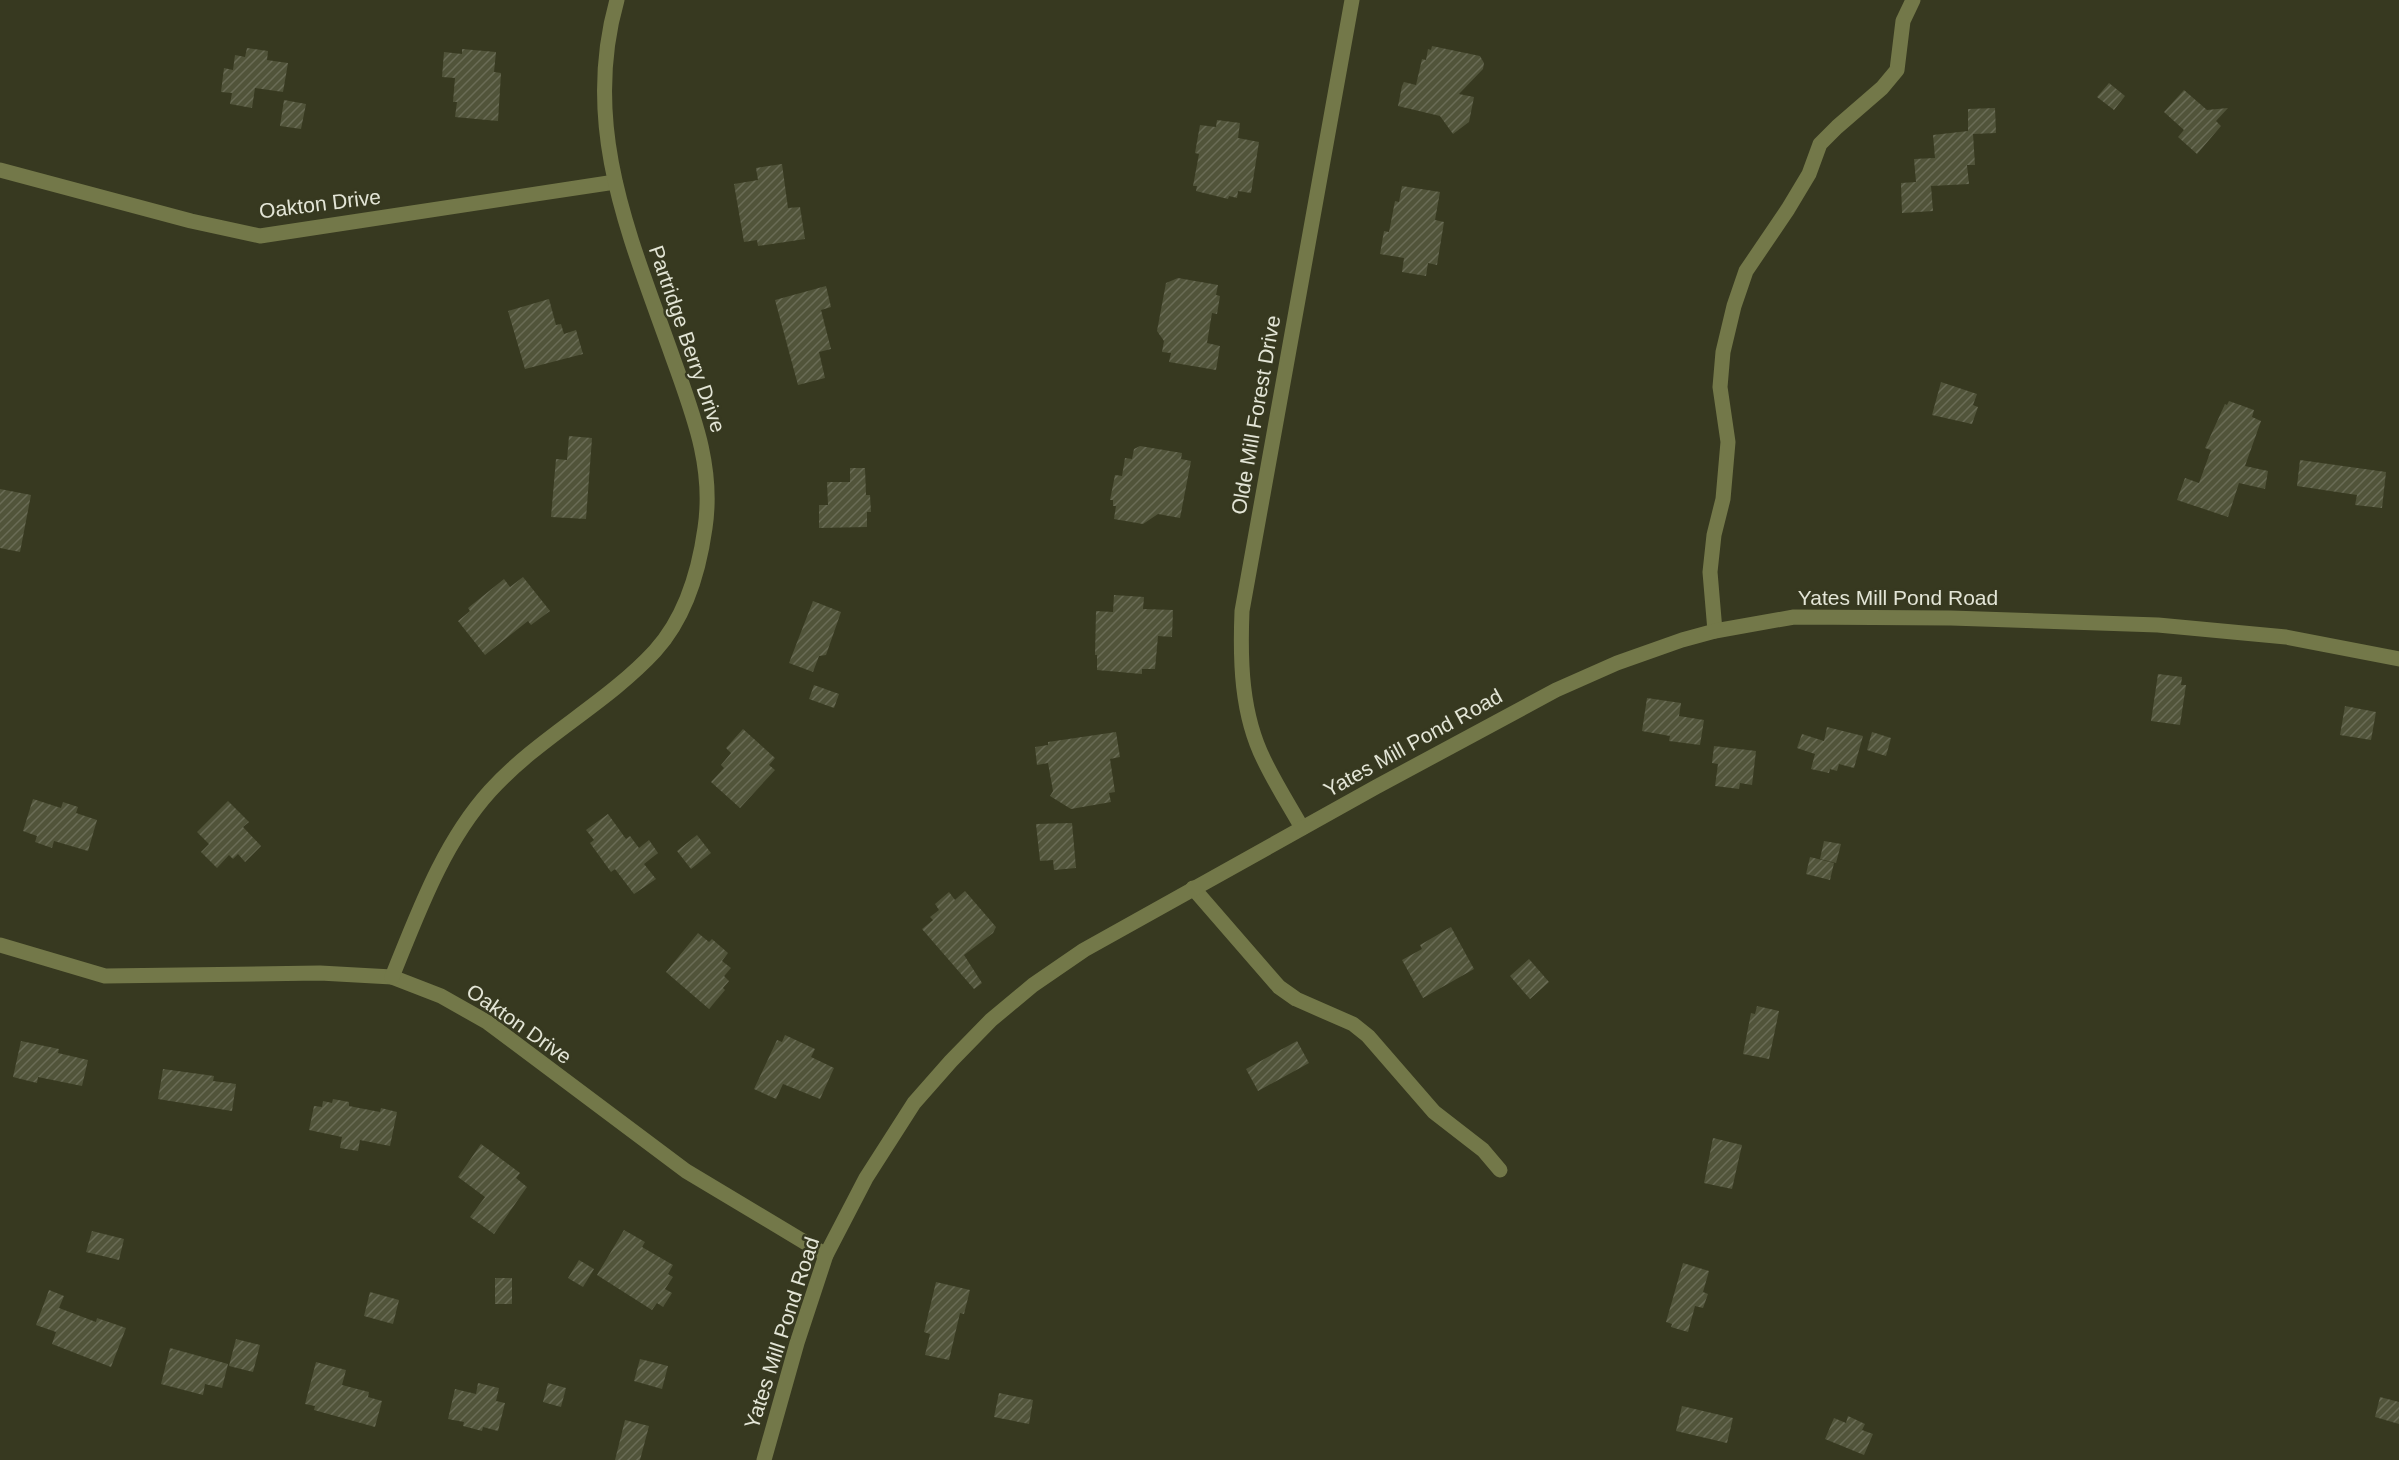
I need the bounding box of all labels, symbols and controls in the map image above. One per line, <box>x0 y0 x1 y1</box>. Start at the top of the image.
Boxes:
street label: Oakton Drive <box>258 185 382 222</box>
street label: Partridge Berry Drive <box>645 242 730 435</box>
street label: Olde Mill Forest Drive <box>1227 314 1284 516</box>
street label: Yates Mill Pond Road <box>1798 586 1998 609</box>
street label: Yates Mill Pond Road <box>1320 684 1506 801</box>
street label: Oakton Drive <box>462 979 576 1068</box>
street label: Yates Mill Pond Road <box>740 1234 823 1432</box>

